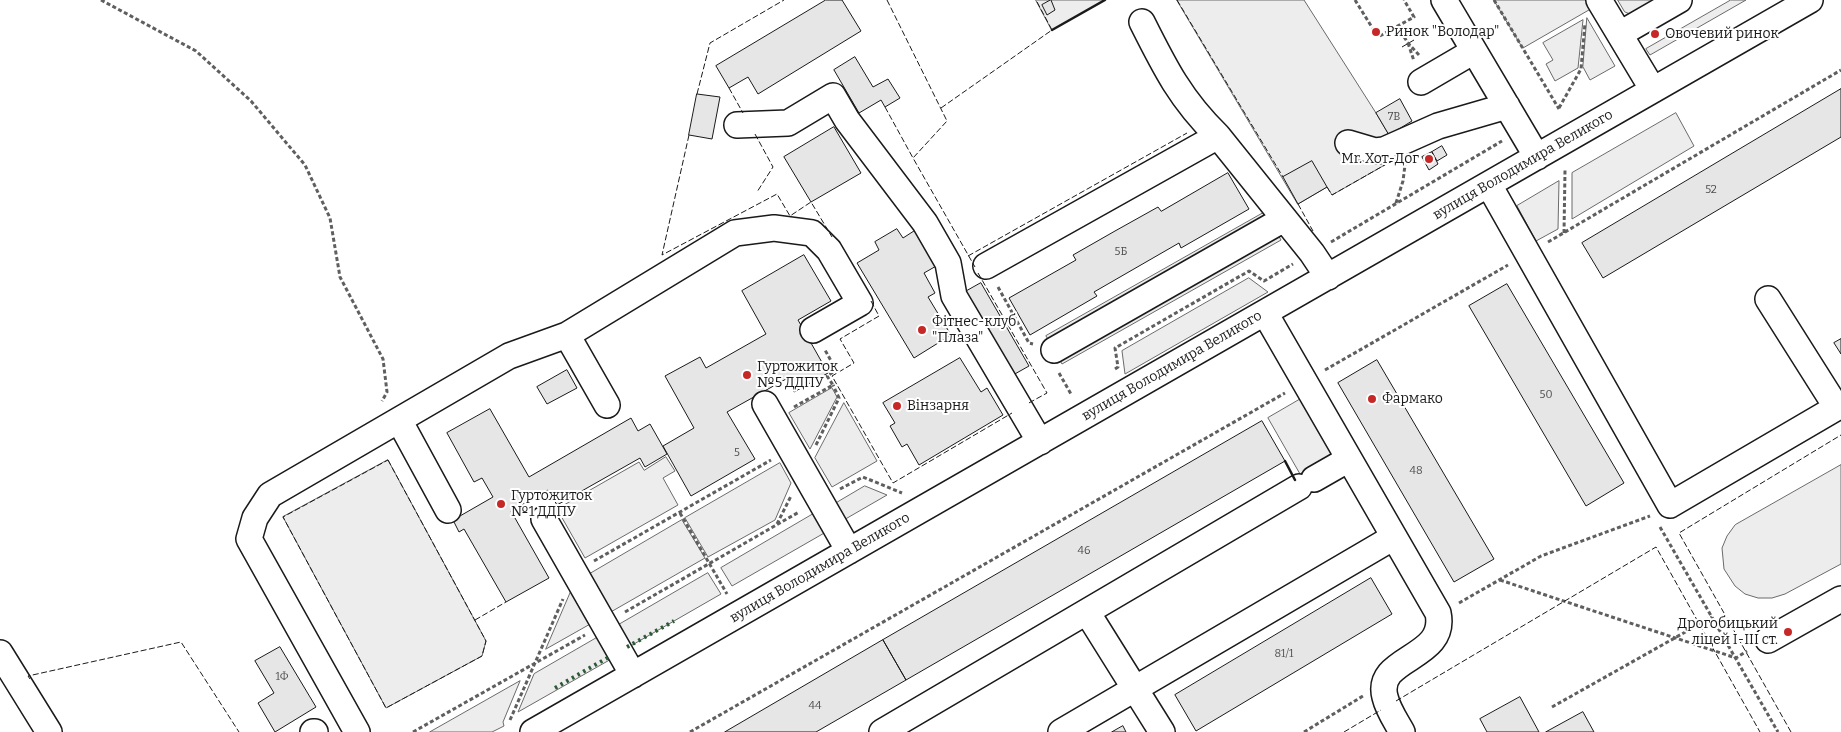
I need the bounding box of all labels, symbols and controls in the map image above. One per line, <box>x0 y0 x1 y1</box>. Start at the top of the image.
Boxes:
place label: Ринок "Володар" <box>1386 24 1499 40</box>
marker: Ринок "Володар" <box>1370 26 1382 38</box>
place label: Овочевий ринок <box>1665 26 1779 42</box>
marker: Овочевий ринок <box>1649 28 1661 40</box>
street label: вулиця Володимира Великого <box>1430 106 1616 224</box>
house number: 7В <box>1388 110 1400 124</box>
place label: Mr. Хот-Дог <box>1341 151 1419 167</box>
marker: Mr. Хот-Дог <box>1423 153 1435 165</box>
house number: 52 <box>1705 183 1717 197</box>
house number: 5Б <box>1115 245 1127 259</box>
street label: вулиця Володимира Великого <box>1079 307 1265 425</box>
place label: Фітнес-клуб "Плаза" <box>932 314 1016 347</box>
marker: Фітнес-клуб "Плаза" <box>916 324 928 336</box>
place label: Гуртожиток №5 ДДПУ <box>757 359 838 392</box>
marker: Гуртожиток №5 ДДПУ <box>741 369 753 381</box>
house number: 50 <box>1540 388 1552 402</box>
place label: Фармако <box>1382 391 1443 407</box>
marker: Фармако <box>1366 393 1378 405</box>
place label: Вінзарня <box>907 398 969 414</box>
marker: Вінзарня <box>891 400 903 412</box>
house number: 5 <box>734 446 740 460</box>
house number: 48 <box>1409 464 1423 478</box>
place label: Гуртожиток №1 ДДПУ <box>511 488 592 520</box>
marker: Гуртожиток №1 ДДПУ <box>495 498 507 510</box>
street label: вулиця Володимира Великого <box>727 509 913 627</box>
house number: 46 <box>1078 544 1090 558</box>
place label: Дрогобицький ліцей І-ІІІ ст. <box>1678 616 1778 648</box>
marker: Дрогобицький ліцей І-ІІІ ст. <box>1782 626 1794 638</box>
house number: 81/1 <box>1274 647 1294 661</box>
house number: 1Ф <box>275 670 289 684</box>
house number: 44 <box>809 699 821 713</box>

